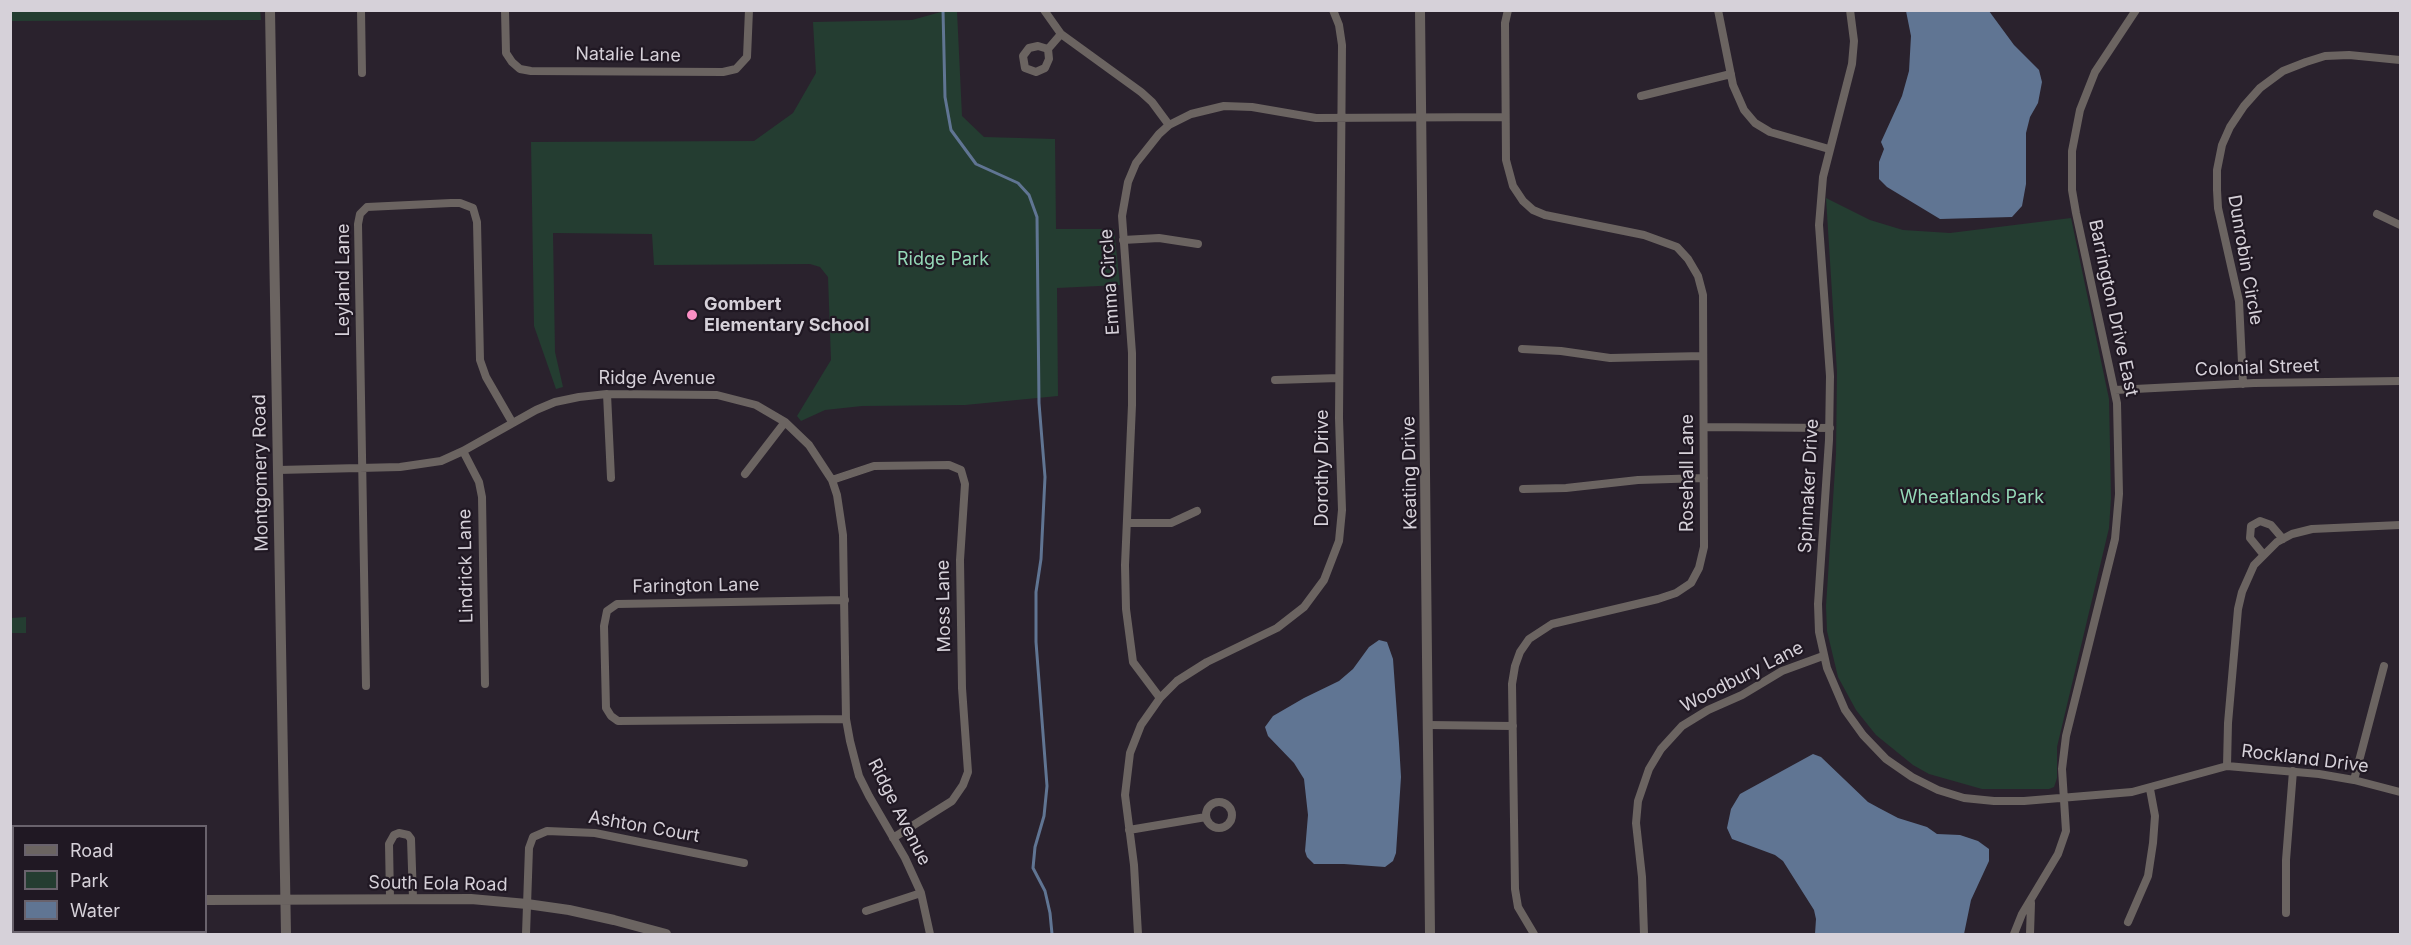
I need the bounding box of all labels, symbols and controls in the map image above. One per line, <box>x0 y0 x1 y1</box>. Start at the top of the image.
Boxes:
street label: Natalie Lane <box>575 43 681 67</box>
street label: Dunrobin Circle <box>2223 193 2267 327</box>
street label: Barrington Drive East <box>2084 218 2142 398</box>
street label: Leyland Lane <box>333 223 355 337</box>
street label: Emma Circle <box>1096 228 1124 336</box>
park label: Ridge Park <box>897 249 989 271</box>
place label: Gombert Elementary School <box>704 294 869 336</box>
marker: Gombert Elementary School <box>685 308 699 322</box>
street label: Colonial Street <box>2194 355 2320 381</box>
street label: Ridge Avenue <box>599 368 715 390</box>
street label: Montgomery Road <box>249 394 273 552</box>
street label: Dorothy Drive <box>1312 409 1334 527</box>
street label: Rosehall Lane <box>1677 414 1699 532</box>
street label: Keating Drive <box>1398 416 1422 530</box>
street label: Spinnaker Drive <box>1795 418 1823 554</box>
park label: Wheatlands Park <box>1900 487 2044 509</box>
street label: Lindrick Lane <box>454 509 478 623</box>
street label: Moss Lane <box>932 560 956 652</box>
street label: Farington Lane <box>632 574 760 598</box>
street label: Woodbury Lane <box>1677 637 1807 717</box>
street label: Rockland Drive <box>2240 740 2370 778</box>
street label: Ridge Avenue <box>863 755 935 869</box>
street label: Ashton Court <box>587 807 701 847</box>
legend <box>12 825 207 933</box>
text: Road <box>70 840 113 861</box>
text: Park <box>70 870 109 891</box>
street label: South Eola Road <box>368 872 508 896</box>
text: Water <box>70 900 120 921</box>

